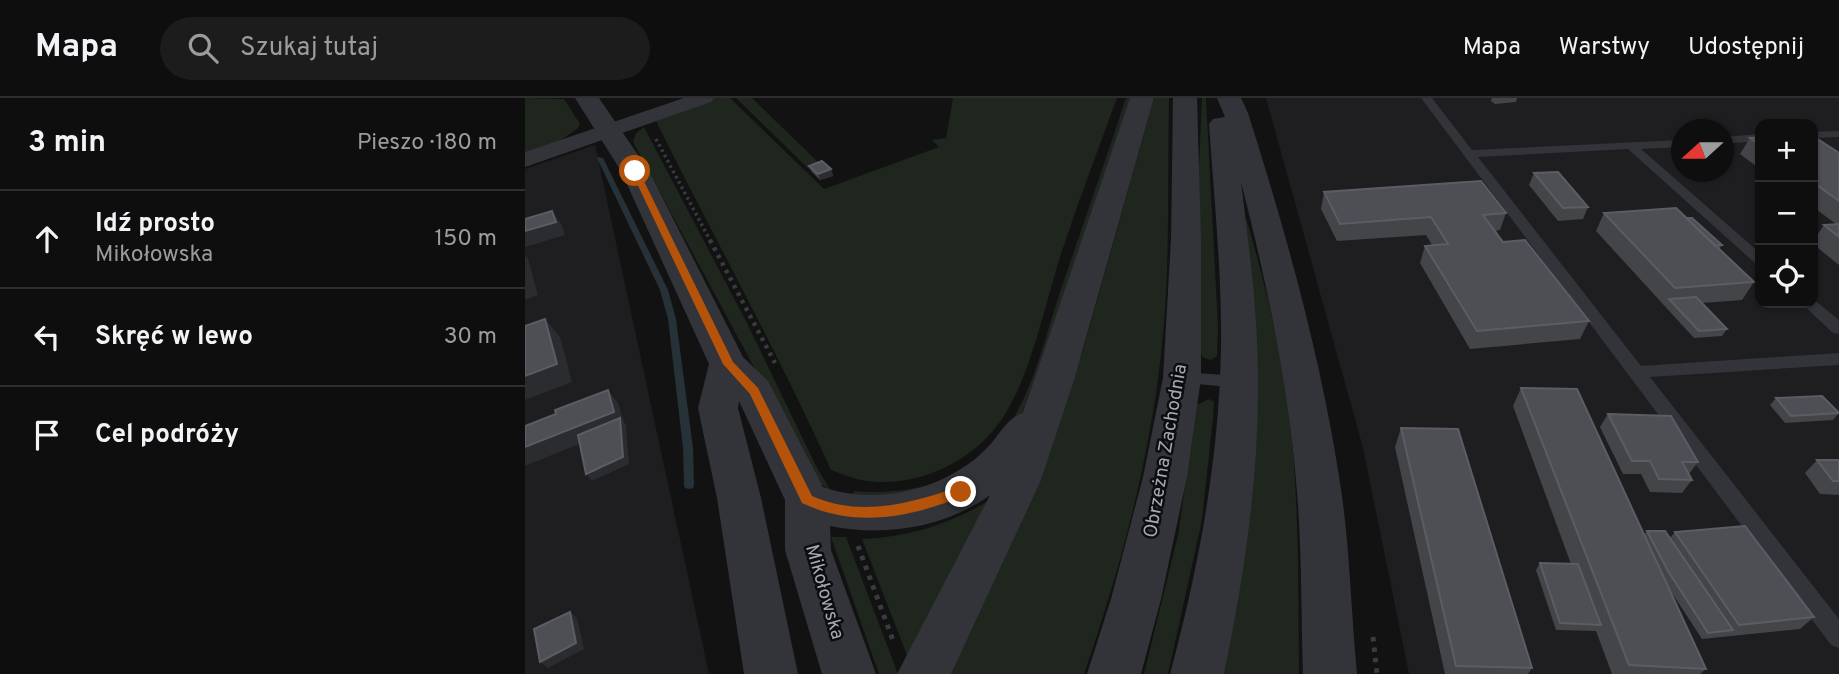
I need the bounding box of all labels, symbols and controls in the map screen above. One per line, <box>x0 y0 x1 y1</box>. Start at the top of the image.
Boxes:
search box <box>160 17 650 80</box>
text: Mapa <box>35 27 118 69</box>
icon: search <box>184 29 222 67</box>
text: Szukaj tutaj <box>240 32 378 65</box>
text: Mapa <box>1463 33 1521 63</box>
text: Warstwy <box>1559 33 1650 63</box>
text: Udostępnij <box>1688 33 1804 63</box>
north arrow <box>1671 119 1734 182</box>
map controls <box>1755 119 1818 308</box>
button: + <box>1755 119 1818 182</box>
text: 3 min <box>28 125 106 162</box>
text: Pieszo · 180 m <box>357 129 497 158</box>
route start <box>619 155 650 186</box>
button: − <box>1755 182 1818 245</box>
text: Idź prosto <box>95 208 215 241</box>
icon: ahead <box>28 220 66 258</box>
text: 150 m <box>435 225 497 254</box>
text: Mikołowska <box>95 241 213 270</box>
button: locate <box>1755 245 1818 308</box>
icon: left <box>28 318 66 356</box>
text: Skręć w lewo <box>95 321 253 354</box>
text: 30 m <box>444 323 497 352</box>
street label: Obrzeżna Zachodnia <box>1139 362 1193 540</box>
icon: arrive <box>28 416 66 454</box>
text: Cel podróży <box>95 419 239 452</box>
route end <box>945 476 976 507</box>
street label: Mikołowska <box>799 542 849 642</box>

